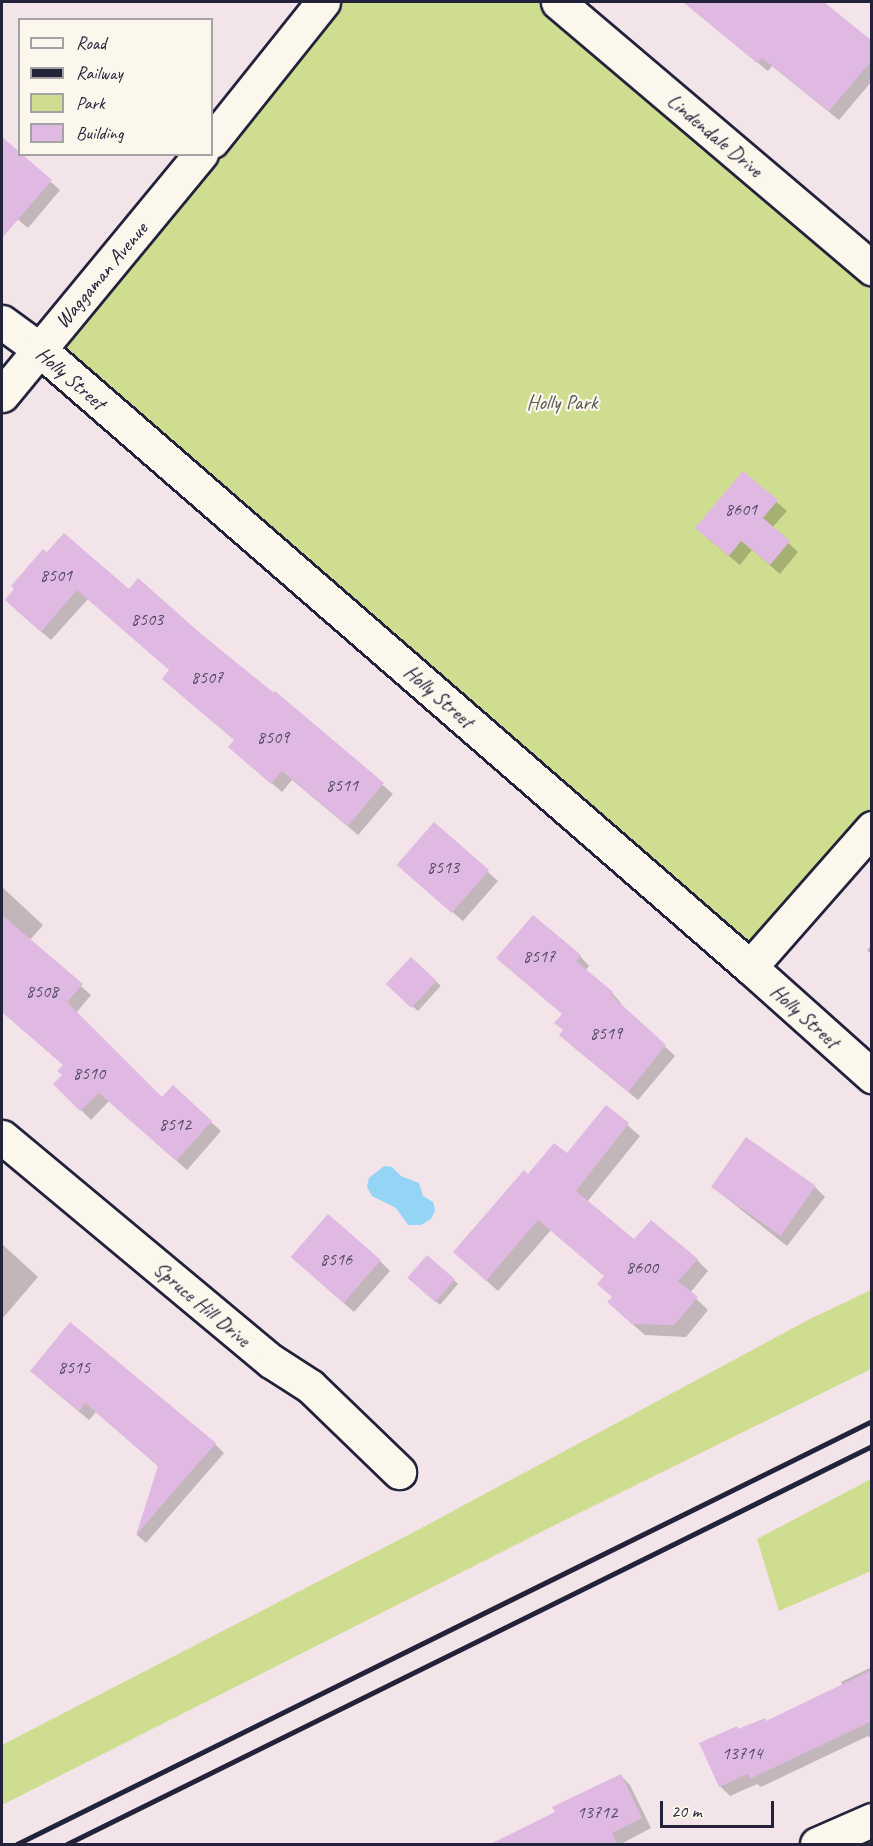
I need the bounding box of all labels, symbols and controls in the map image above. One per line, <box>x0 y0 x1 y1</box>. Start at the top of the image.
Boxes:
legend <box>18 18 213 156</box>
text: Road <box>76 32 106 54</box>
text: Railway <box>76 62 123 84</box>
street label: Lindendale Drive <box>662 88 768 182</box>
text: Park <box>76 92 105 114</box>
text: Building <box>76 122 123 144</box>
street label: Waggaman Avenue <box>49 217 153 333</box>
street label: Holly Street <box>31 341 111 415</box>
park label: Holly Park <box>526 389 598 415</box>
house number: 8601 <box>725 498 757 520</box>
house number: 8501 <box>40 564 72 586</box>
house number: 8503 <box>131 608 163 630</box>
street label: Holly Street <box>399 659 479 733</box>
house number: 8507 <box>191 666 223 688</box>
house number: 8509 <box>257 726 289 748</box>
house number: 8511 <box>326 774 358 796</box>
house number: 8513 <box>427 856 459 878</box>
house number: 8517 <box>523 945 555 967</box>
street label: Holly Street <box>765 978 845 1054</box>
house number: 8508 <box>26 980 58 1002</box>
house number: 8519 <box>590 1022 622 1044</box>
house number: 8510 <box>73 1062 105 1084</box>
house number: 8512 <box>159 1113 191 1135</box>
house number: 8516 <box>320 1248 352 1270</box>
street label: Spruce Hill Drive <box>148 1256 256 1352</box>
house number: 8600 <box>626 1256 658 1278</box>
house number: 8515 <box>58 1356 90 1378</box>
house number: 13714 <box>722 1742 762 1764</box>
scale bar <box>663 1789 777 1827</box>
text: 20 m <box>671 1800 702 1822</box>
house number: 13712 <box>577 1801 617 1823</box>

